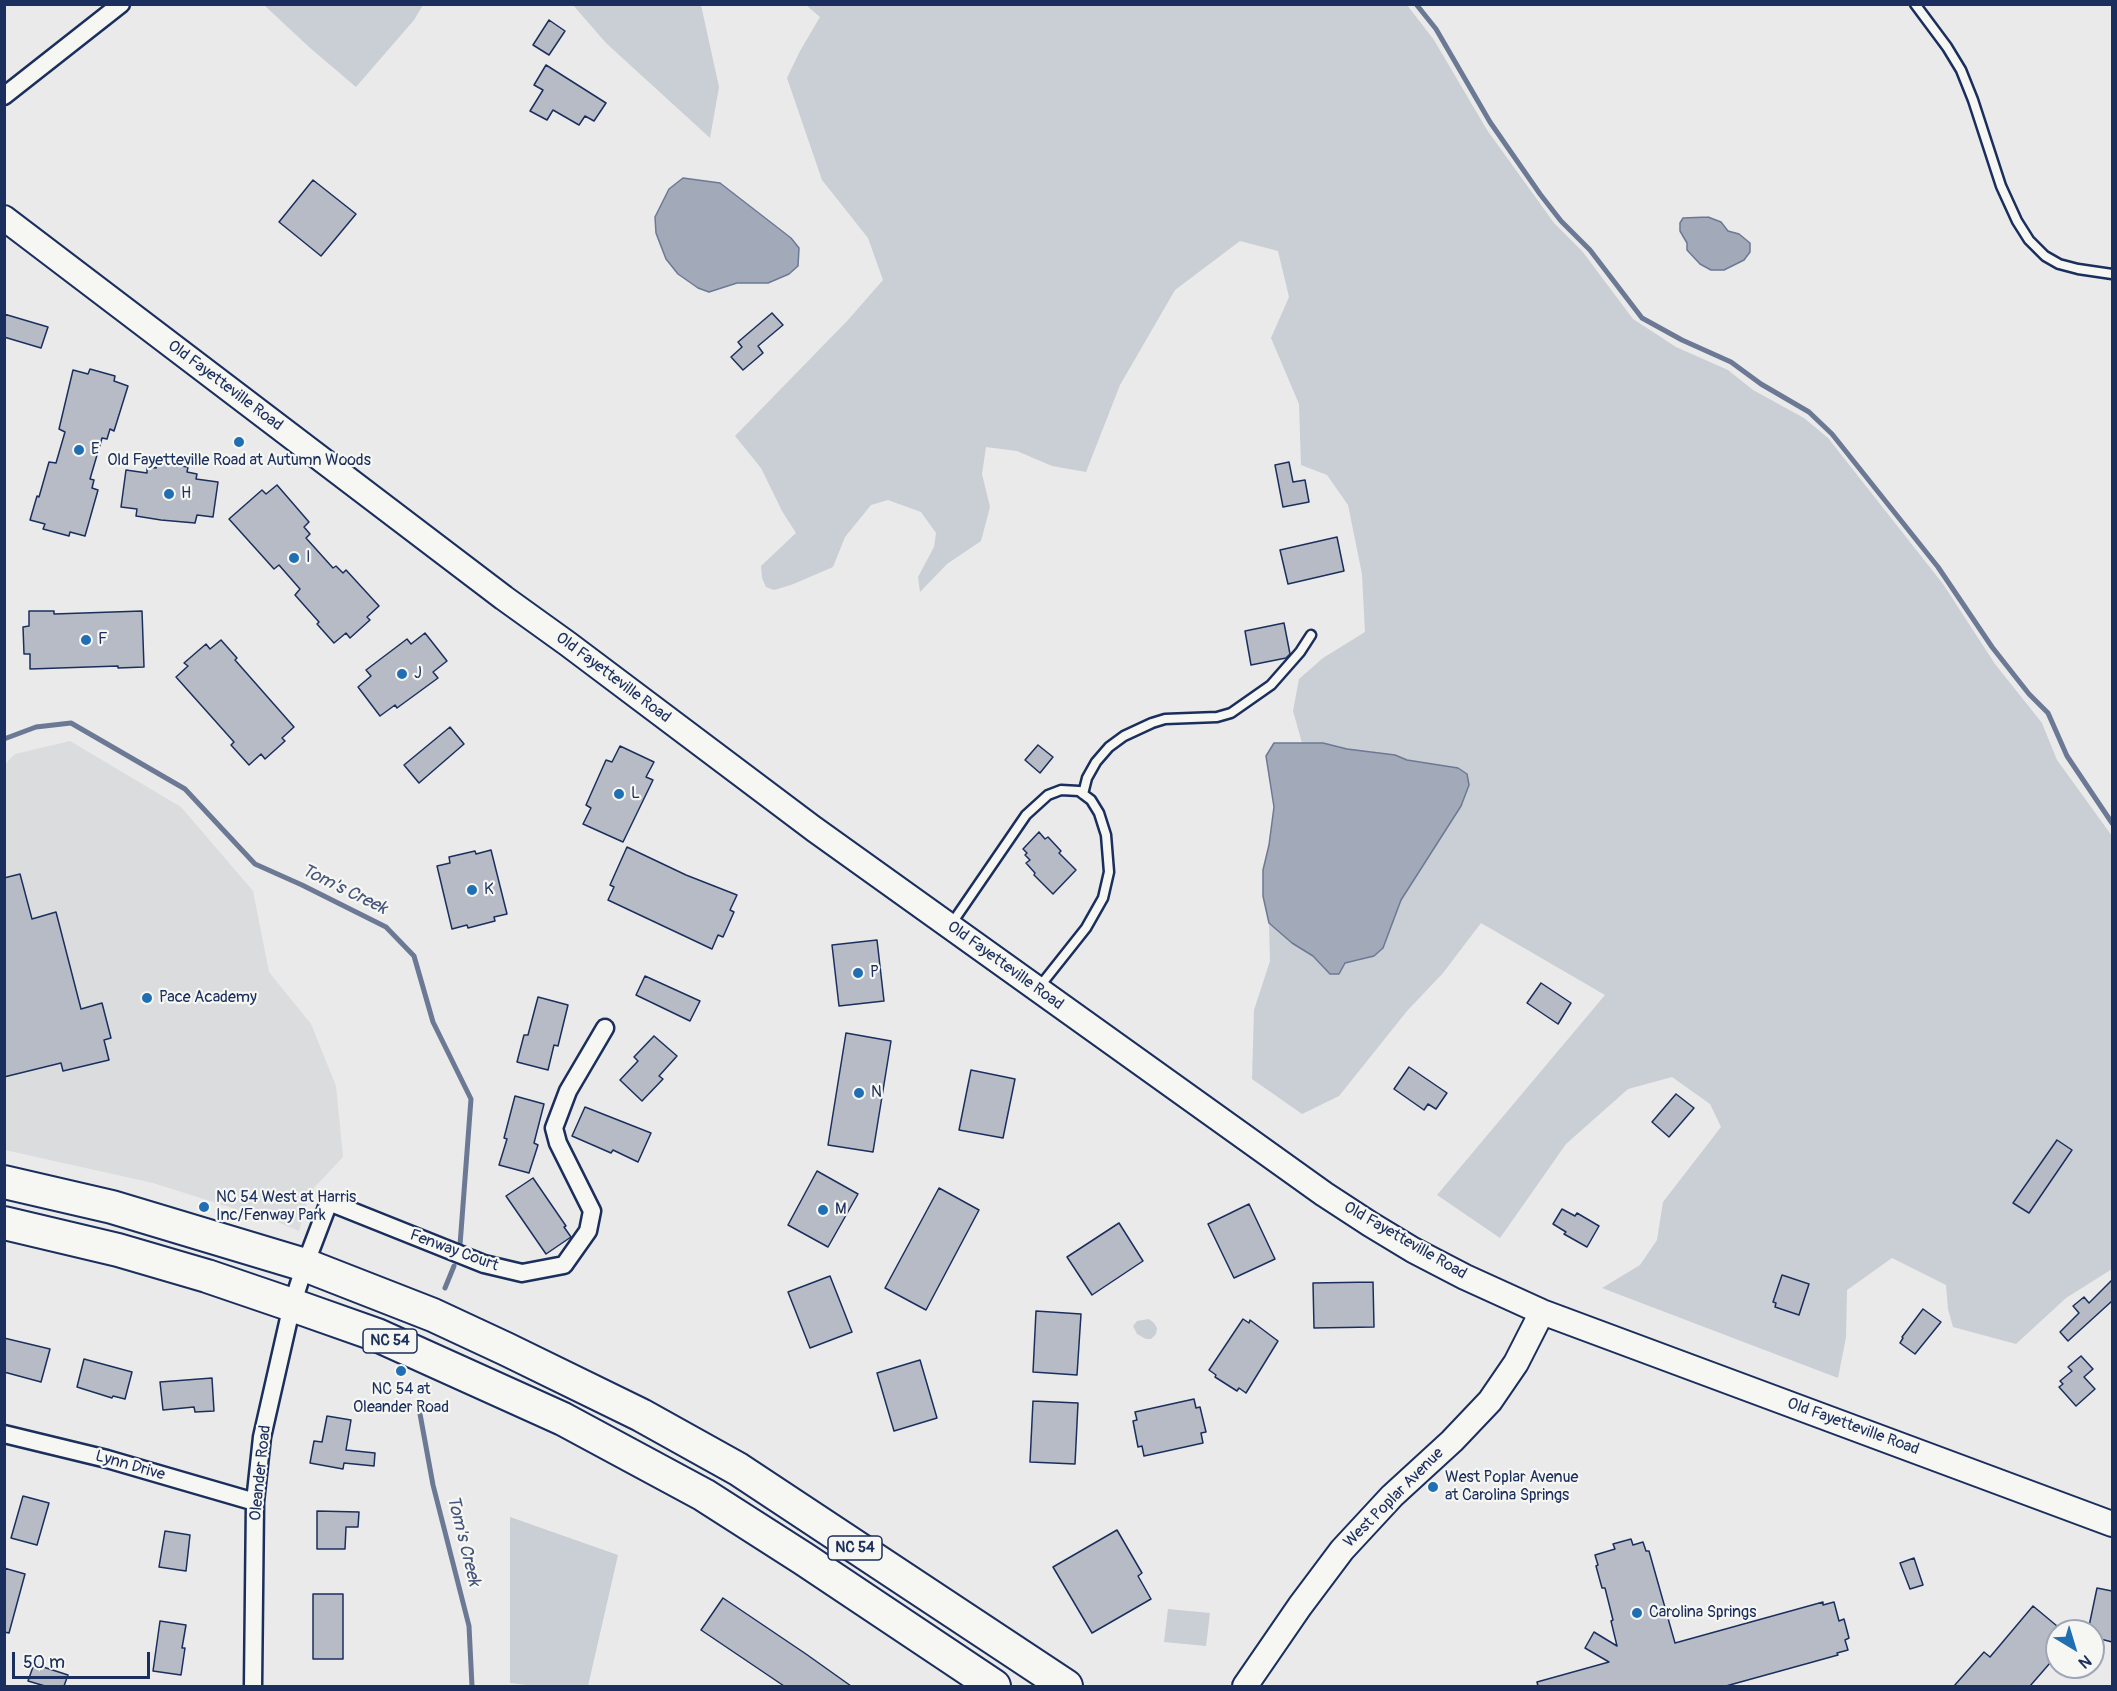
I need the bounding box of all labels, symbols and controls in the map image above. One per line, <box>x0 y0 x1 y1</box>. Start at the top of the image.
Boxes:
street label: Old Fayetteville Road <box>164 337 286 435</box>
marker: Old Fayetteville Road at Autumn Woods <box>232 435 246 449</box>
place label: E <box>91 440 99 460</box>
marker: E <box>72 443 86 457</box>
place label: Old Fayetteville Road at Autumn Woods <box>107 451 371 471</box>
place label: H <box>181 484 191 504</box>
marker: H <box>162 487 176 501</box>
place label: I <box>306 548 311 568</box>
marker: I <box>287 551 301 565</box>
street label: Old Fayetteville Road <box>552 629 674 727</box>
place label: F <box>98 630 108 650</box>
marker: F <box>79 633 93 647</box>
place label: J <box>414 664 422 684</box>
marker: J <box>395 667 409 681</box>
place label: L <box>631 784 640 804</box>
marker: L <box>612 787 626 801</box>
water label: Tom's Creek <box>298 860 390 920</box>
place label: K <box>484 880 494 900</box>
marker: K <box>465 883 479 897</box>
street label: Old Fayetteville Road <box>943 917 1067 1015</box>
place label: P <box>870 963 879 983</box>
marker: P <box>851 966 865 980</box>
place label: Pace Academy <box>159 988 257 1008</box>
marker: Pace Academy <box>140 991 154 1005</box>
place label: N <box>871 1083 882 1103</box>
marker: N <box>852 1086 866 1100</box>
place label: NC 54 West at Harris Inc/Fenway Park <box>216 1188 356 1226</box>
street label: Old Fayetteville Road <box>1340 1198 1470 1284</box>
marker: NC 54 West at Harris Inc/Fenway Park <box>197 1200 211 1214</box>
place label: M <box>835 1200 847 1220</box>
marker: M <box>816 1203 830 1217</box>
street label: Fenway Court <box>407 1226 501 1276</box>
road number: NC 54 <box>363 1329 417 1353</box>
marker: NC 54 at Oleander Road <box>394 1364 408 1378</box>
place label: NC 54 at Oleander Road <box>353 1380 449 1418</box>
street label: Old Fayetteville Road <box>1784 1394 1922 1460</box>
street label: Oleander Road <box>246 1424 276 1522</box>
street label: West Poplar Avenue <box>1340 1444 1448 1552</box>
street label: Lynn Drive <box>93 1447 167 1485</box>
place label: West Poplar Avenue at Carolina Springs <box>1445 1468 1578 1506</box>
marker: West Poplar Avenue at Carolina Springs <box>1426 1480 1440 1494</box>
water label: Tom's Creek <box>441 1494 485 1588</box>
road number: NC 54 <box>828 1536 882 1560</box>
place label: Carolina Springs <box>1649 1603 1756 1623</box>
marker: Carolina Springs <box>1630 1606 1644 1620</box>
north arrow <box>2045 1619 2105 1679</box>
scale bar <box>15 1640 153 1678</box>
text: N <box>2074 1650 2095 1673</box>
text: 50 m <box>23 1651 65 1674</box>

